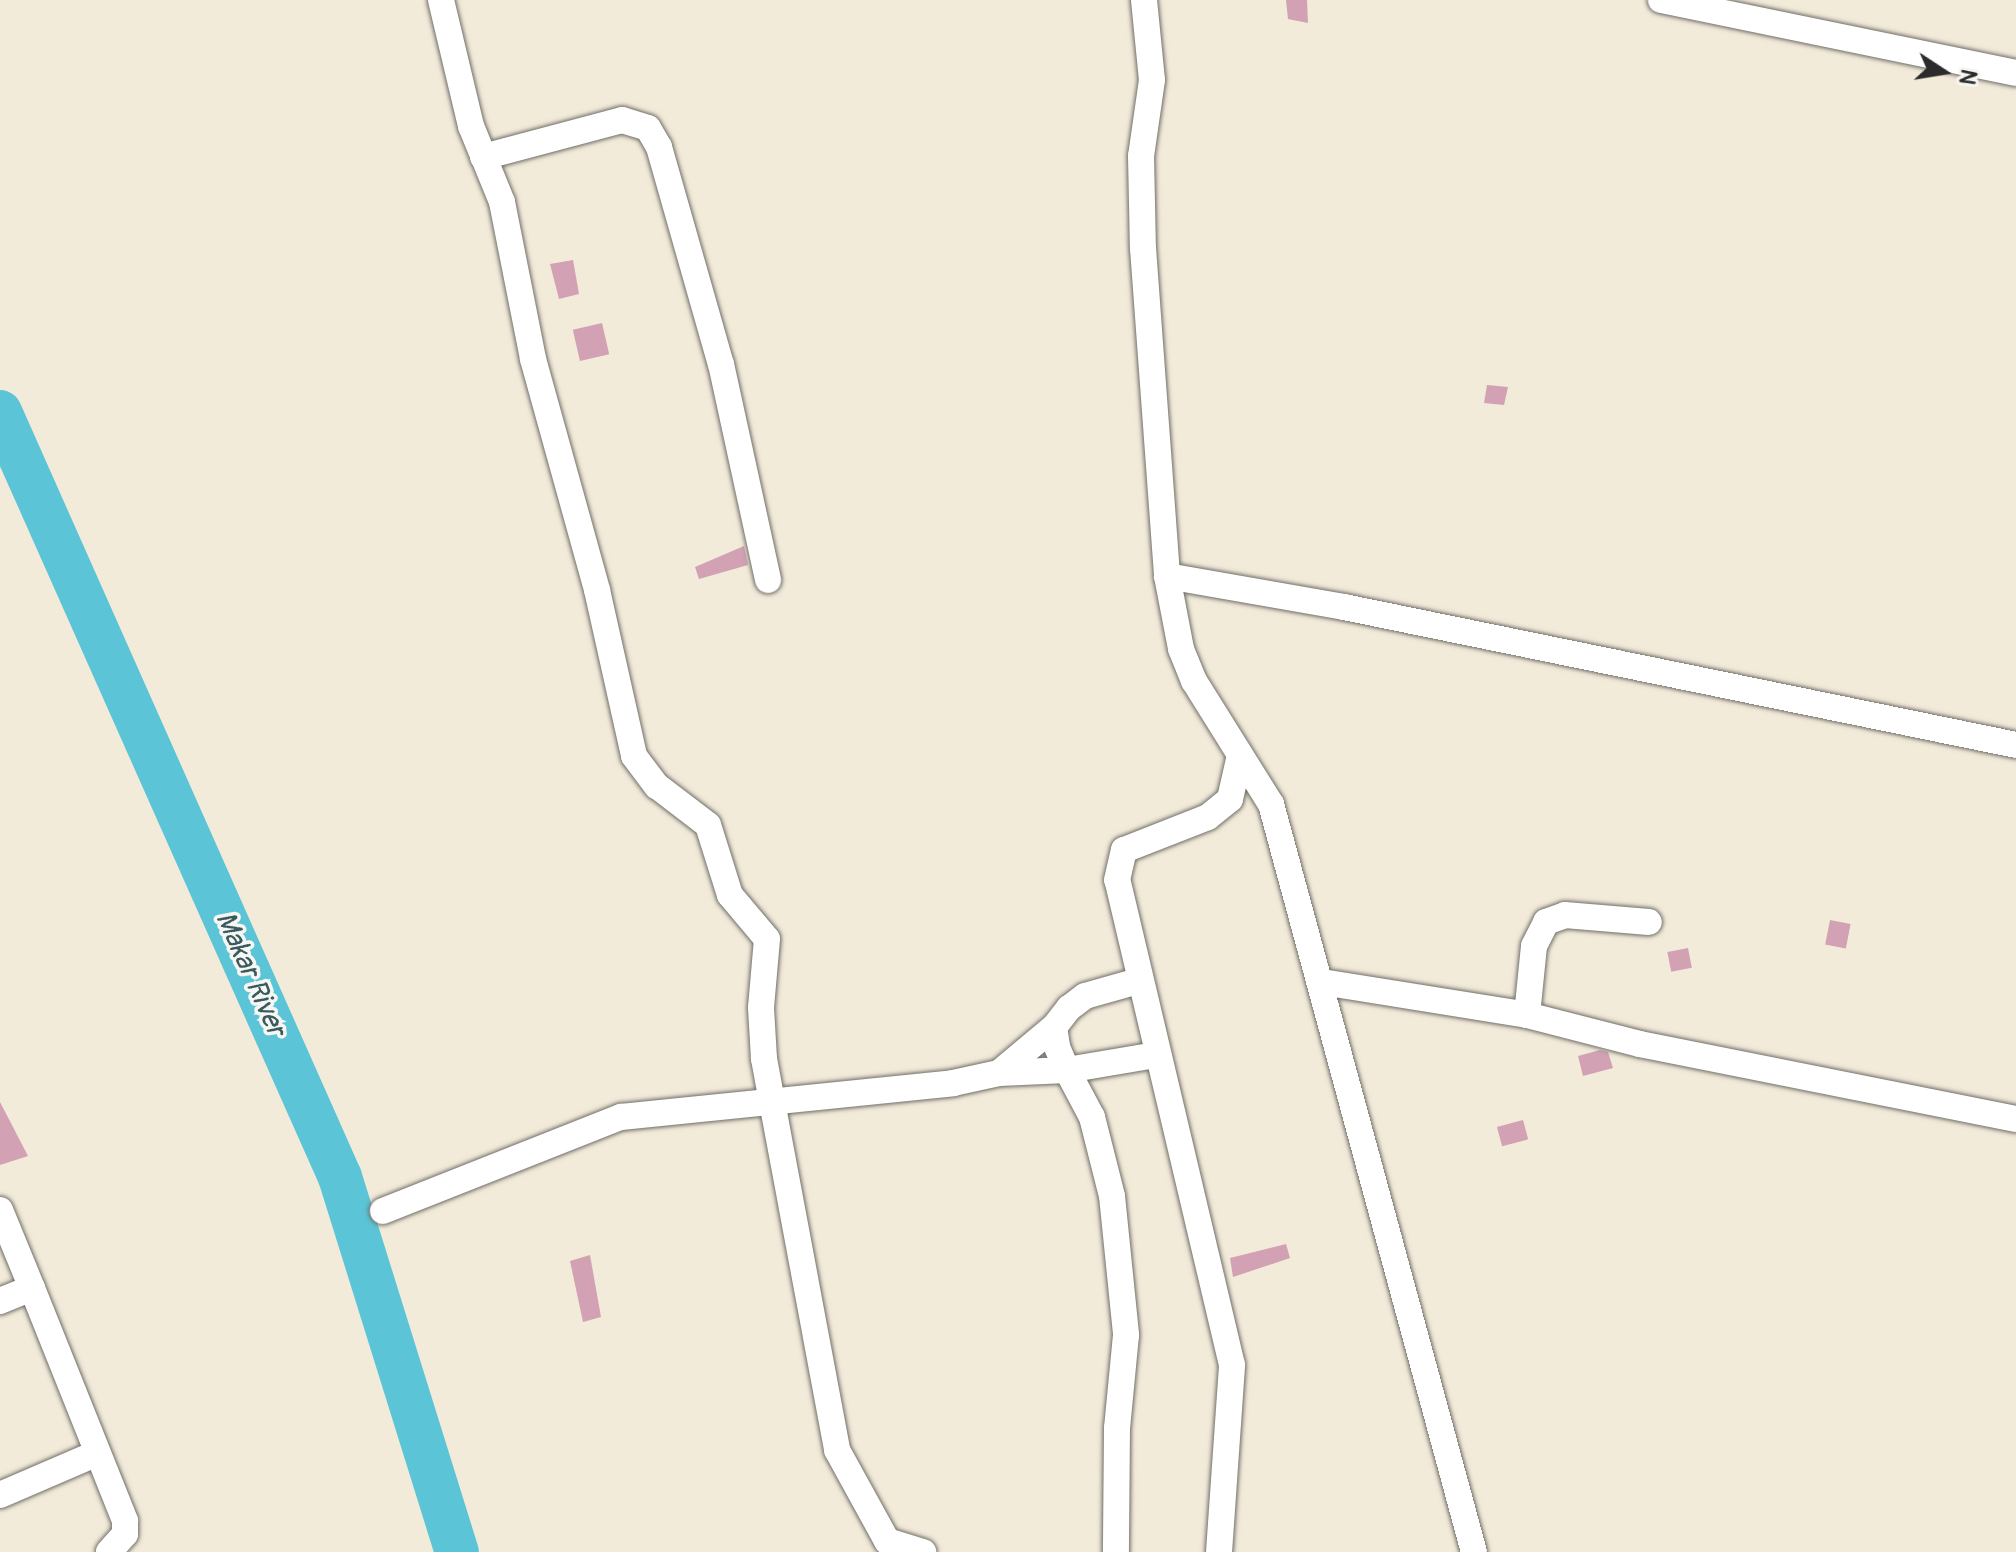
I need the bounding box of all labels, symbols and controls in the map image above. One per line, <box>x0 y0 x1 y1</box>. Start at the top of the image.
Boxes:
north arrow <box>1904 32 1984 112</box>
text: N <box>1952 67 1983 87</box>
water label: Makar River <box>208 907 292 1041</box>

